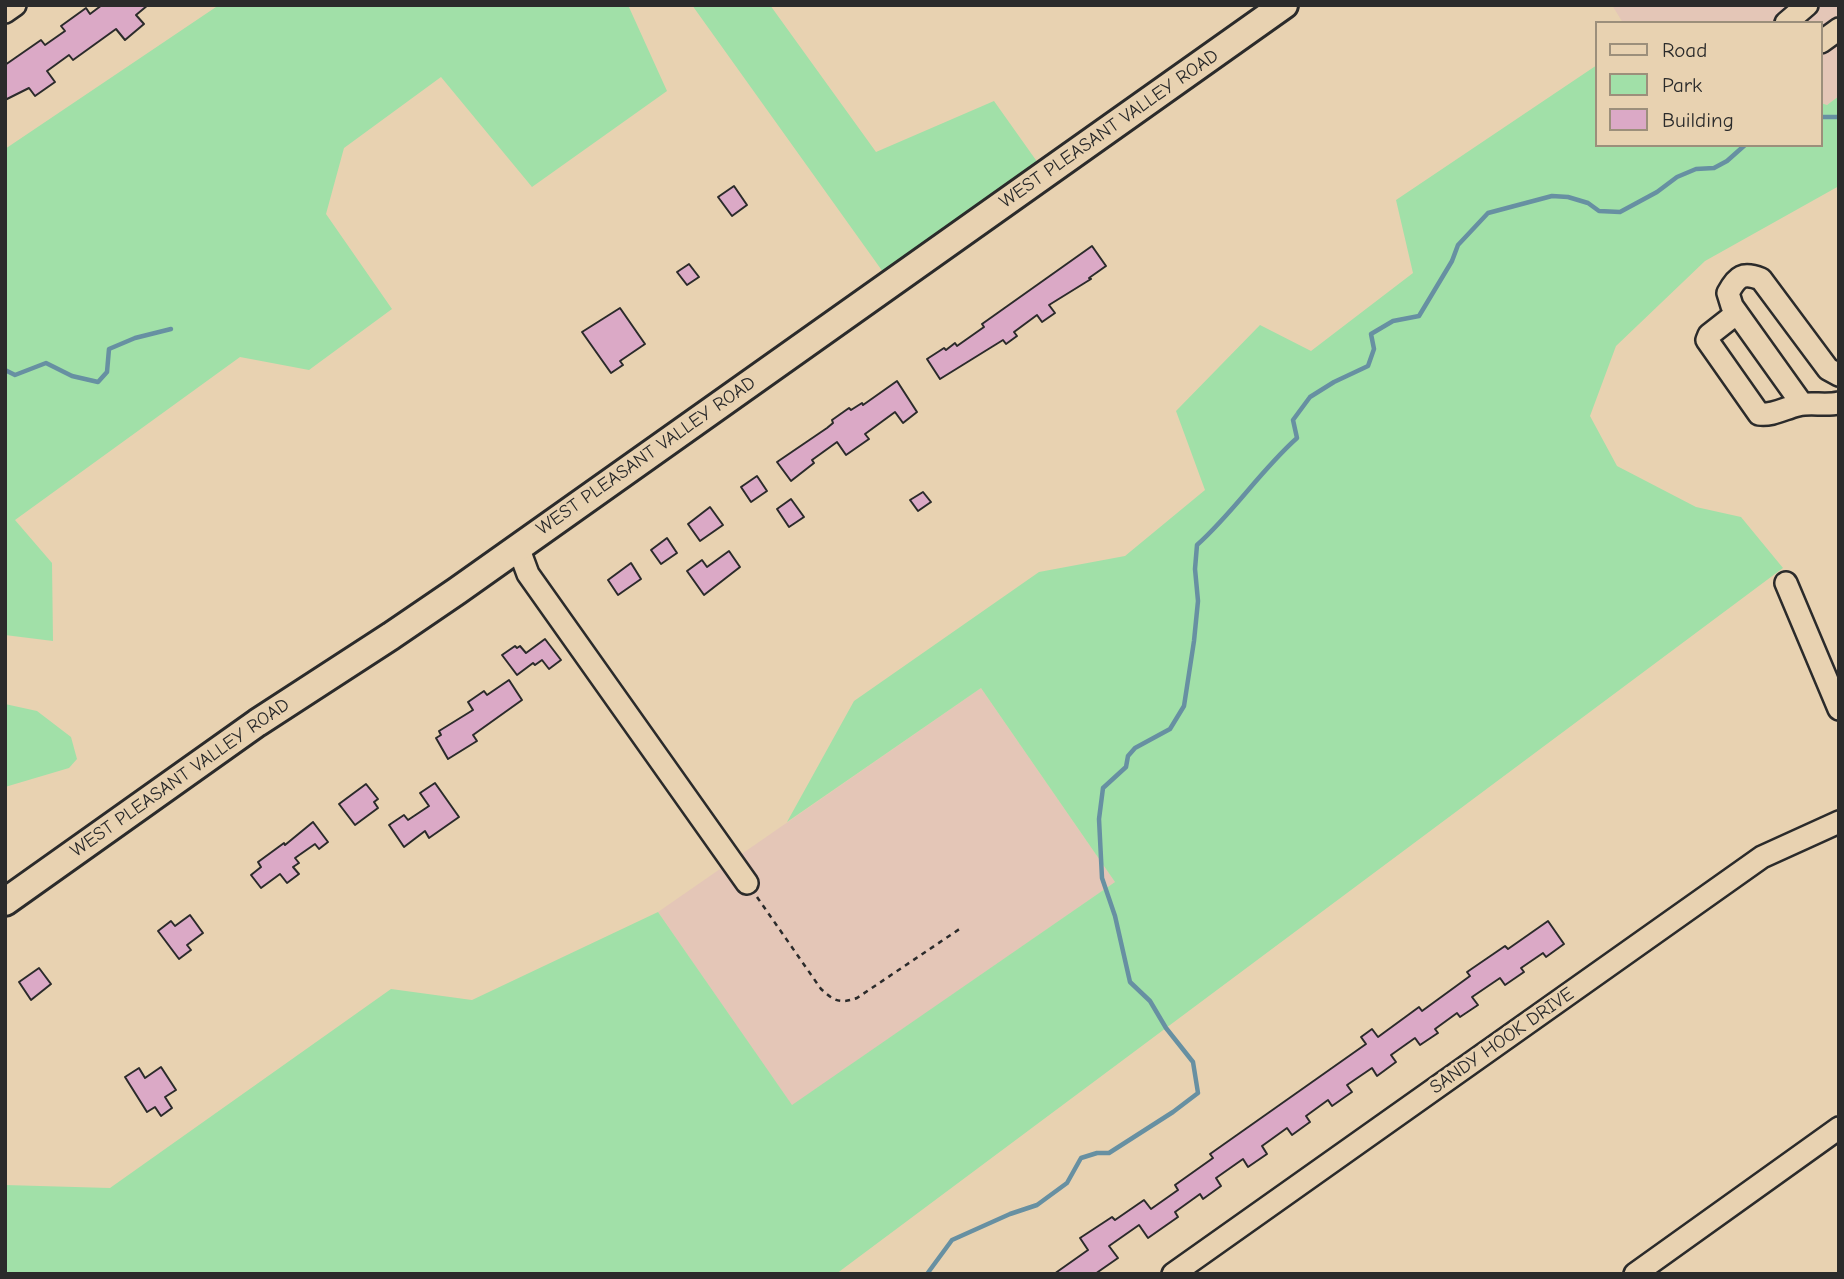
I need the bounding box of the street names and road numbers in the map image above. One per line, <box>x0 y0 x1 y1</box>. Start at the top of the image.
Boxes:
street label: WEST PLEASANT VALLEY ROAD <box>995 44 1223 214</box>
street label: WEST PLEASANT VALLEY ROAD <box>532 371 760 541</box>
street label: WEST PLEASANT VALLEY ROAD <box>66 693 294 863</box>
street label: SANDY HOOK DRIVE <box>1426 983 1578 1099</box>

